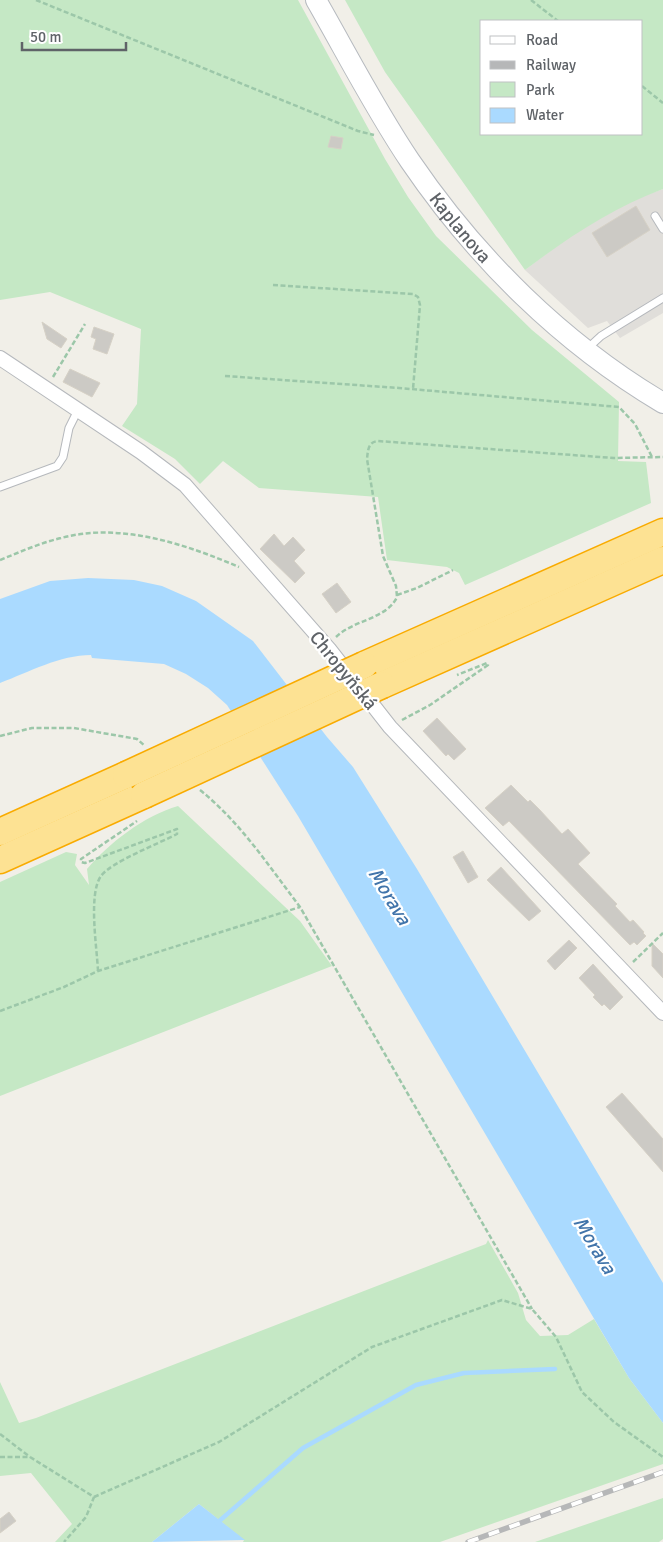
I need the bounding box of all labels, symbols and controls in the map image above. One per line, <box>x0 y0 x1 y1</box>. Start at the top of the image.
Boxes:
scale bar <box>22 20 126 52</box>
legend <box>480 20 643 135</box>
text: 50 m <box>30 28 61 46</box>
text: Road <box>526 31 558 49</box>
text: Railway <box>526 56 576 74</box>
text: Park <box>526 81 555 99</box>
text: Water <box>526 106 564 124</box>
street label: Kaplanova <box>424 188 496 268</box>
street label: Chropyňská <box>304 626 382 715</box>
water label: Morava <box>363 863 417 930</box>
water label: Morava <box>568 1212 622 1279</box>

